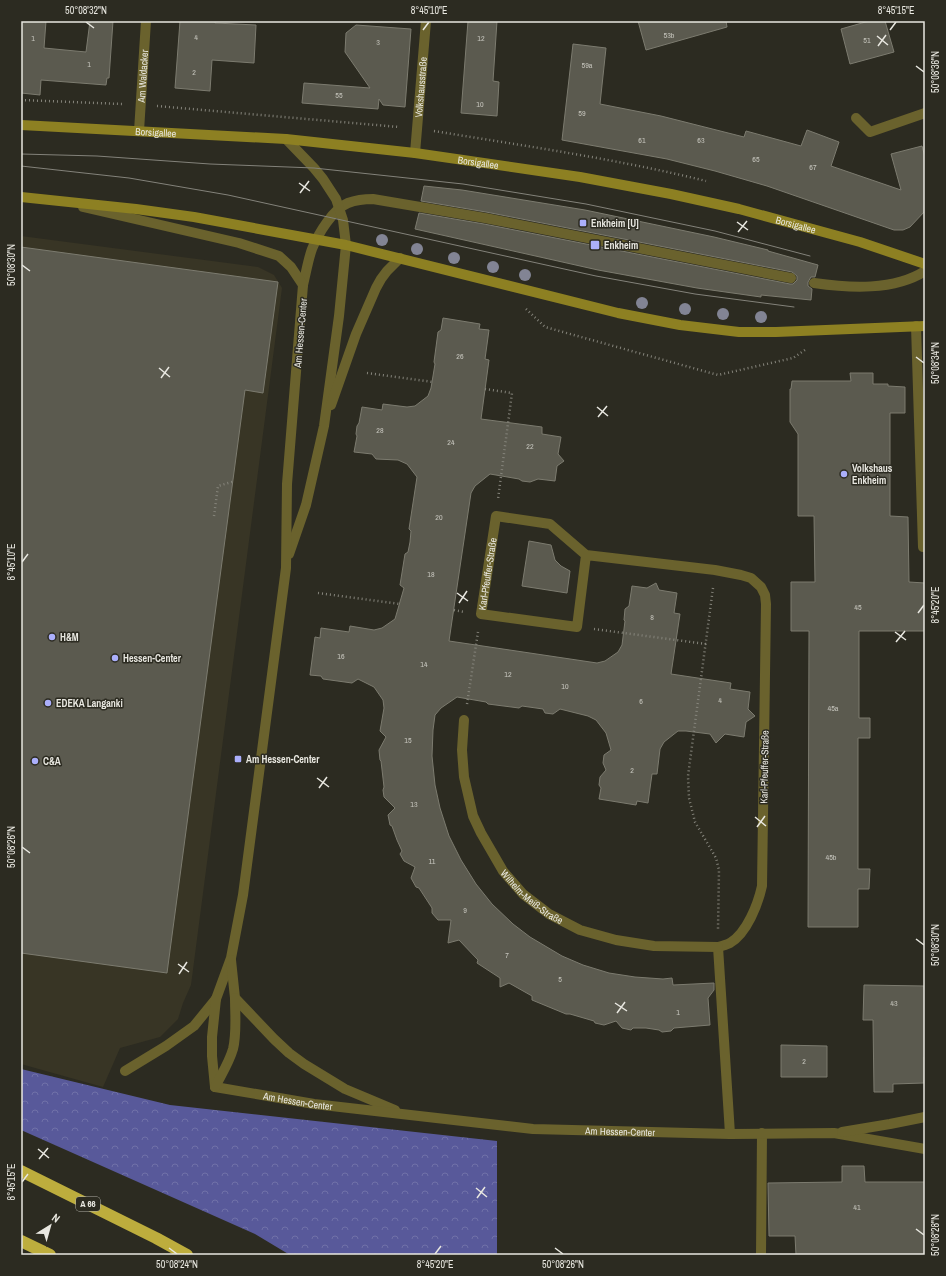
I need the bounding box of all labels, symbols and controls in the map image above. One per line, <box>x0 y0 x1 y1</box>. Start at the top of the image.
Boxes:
text: 50°08'32"N <box>65 4 107 17</box>
text: 8°45'10"E <box>411 4 447 17</box>
text: 8°45'15"E <box>878 4 914 17</box>
house number: 53b <box>664 30 675 40</box>
house number: 4 <box>194 32 198 42</box>
house number: 1 <box>31 33 35 43</box>
house number: 12 <box>477 33 485 43</box>
house number: 51 <box>863 35 871 45</box>
house number: 3 <box>376 37 380 47</box>
street label: Am Waldacker <box>135 49 151 104</box>
text: 50°08'36"N <box>929 51 942 93</box>
street label: Volkshausstraße <box>412 56 430 118</box>
house number: 1 <box>87 59 91 69</box>
house number: 59a <box>582 60 593 70</box>
house number: 2 <box>192 67 196 77</box>
house number: 55 <box>335 90 343 100</box>
house number: 10 <box>476 99 484 109</box>
house number: 59 <box>578 108 586 118</box>
street label: Borsigallee <box>135 125 177 140</box>
house number: 61 <box>638 135 646 145</box>
house number: 63 <box>697 135 705 145</box>
street label: Borsigallee <box>457 153 500 172</box>
house number: 65 <box>752 154 760 164</box>
house number: 67 <box>809 162 817 172</box>
street label: Borsigallee <box>774 213 818 237</box>
place label: Enkheim [U] <box>591 217 639 230</box>
marker: Enkheim [U] <box>578 218 588 228</box>
marker: Enkheim <box>589 239 601 251</box>
place label: Enkheim <box>604 239 638 252</box>
text: 50°08'30"N <box>5 244 18 286</box>
street label: Am Hessen-Center <box>291 297 310 369</box>
text: 50°08'34"N <box>929 342 942 384</box>
house number: 26 <box>456 351 464 361</box>
house number: 28 <box>376 425 384 435</box>
house number: 24 <box>447 437 455 447</box>
house number: 22 <box>526 441 534 451</box>
place label: Volkshaus Enkheim <box>852 462 893 487</box>
marker: Volkshaus Enkheim <box>839 469 849 479</box>
house number: 20 <box>435 512 443 522</box>
street label: Karl-Pfeuffer-Straße <box>476 536 500 611</box>
text: 8°45'10"E <box>5 544 18 580</box>
house number: 18 <box>427 569 435 579</box>
text: 8°45'20"E <box>929 587 942 623</box>
house number: 45 <box>854 602 862 612</box>
house number: 8 <box>650 612 654 622</box>
place label: H&M <box>60 631 79 644</box>
marker: H&M <box>47 632 57 642</box>
house number: 16 <box>337 651 345 661</box>
place label: Hessen-Center <box>123 652 182 665</box>
marker: Hessen-Center <box>110 653 120 663</box>
house number: 14 <box>420 659 428 669</box>
house number: 12 <box>504 669 512 679</box>
house number: 10 <box>561 681 569 691</box>
house number: 4 <box>718 695 722 705</box>
house number: 6 <box>639 696 643 706</box>
place label: EDEKA Langanki <box>56 697 123 710</box>
marker: EDEKA Langanki <box>43 698 53 708</box>
house number: 45a <box>828 703 839 713</box>
street label: Karl-Pfeuffer-Straße <box>757 730 772 804</box>
house number: 15 <box>404 735 412 745</box>
place label: Am Hessen-Center <box>246 753 320 766</box>
marker: Am Hessen-Center <box>233 754 243 764</box>
place label: C&A <box>43 755 61 768</box>
marker: C&A <box>30 756 40 766</box>
house number: 2 <box>630 765 634 775</box>
house number: 13 <box>410 799 418 809</box>
text: 50°08'26"N <box>5 826 18 868</box>
house number: 45b <box>826 852 837 862</box>
house number: 11 <box>429 856 436 866</box>
street label: Wilhelm-Meiß-Straße <box>498 867 566 927</box>
house number: 9 <box>463 905 467 915</box>
text: 50°08'30"N <box>929 924 942 966</box>
house number: 7 <box>505 950 509 960</box>
house number: 5 <box>558 974 562 984</box>
house number: 43 <box>890 998 898 1008</box>
house number: 1 <box>676 1007 680 1017</box>
house number: 2 <box>802 1056 806 1066</box>
street label: Am Hessen-Center <box>261 1089 333 1113</box>
street label: Am Hessen-Center <box>584 1124 655 1139</box>
text: 8°45'15"E <box>5 1164 18 1200</box>
road number: A 66 <box>76 1197 100 1211</box>
house number: 41 <box>853 1202 861 1212</box>
north arrow <box>30 1206 70 1246</box>
text: N <box>49 1210 63 1226</box>
text: 50°08'28"N <box>929 1214 942 1256</box>
text: 50°08'24"N <box>156 1258 198 1271</box>
text: 8°45'20"E <box>417 1258 453 1271</box>
text: 50°08'26"N <box>542 1258 584 1271</box>

